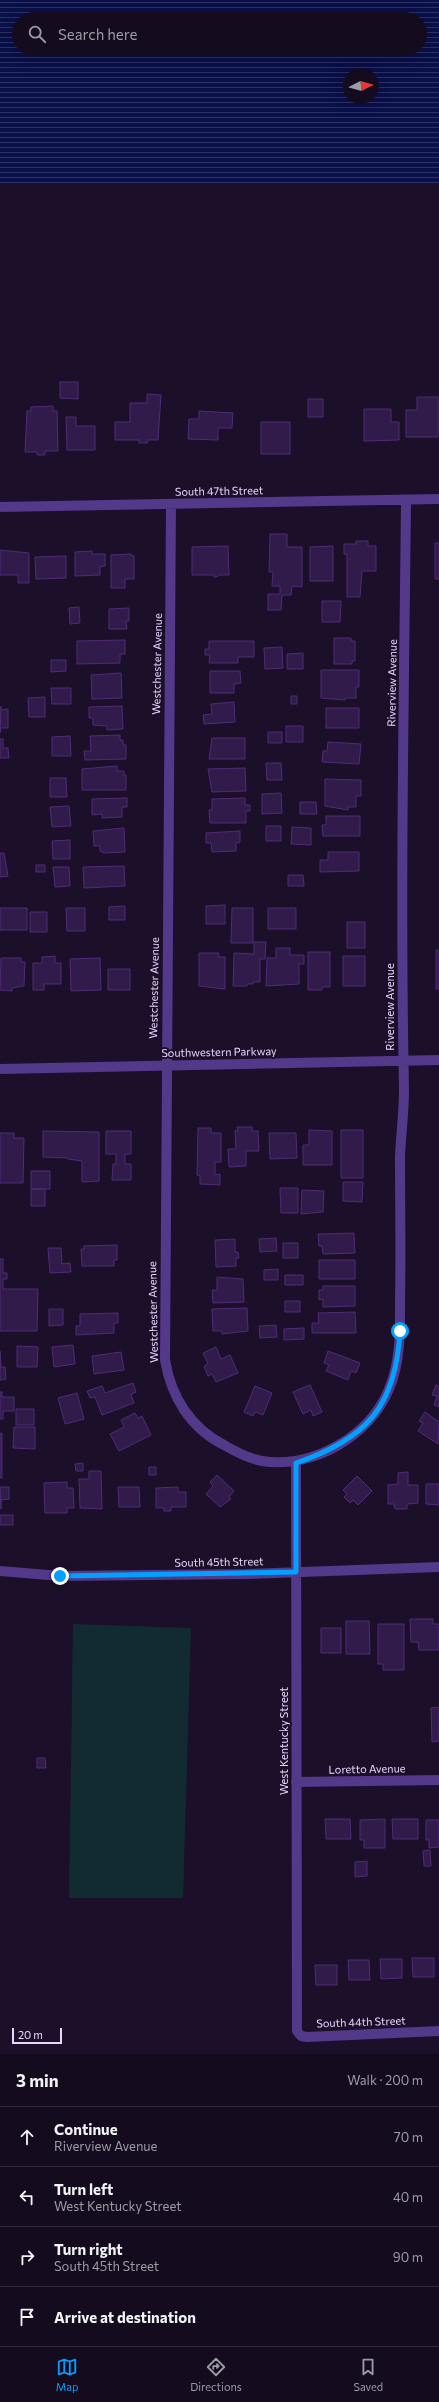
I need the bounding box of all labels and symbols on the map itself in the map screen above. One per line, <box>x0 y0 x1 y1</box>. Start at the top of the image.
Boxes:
north arrow <box>343 68 379 104</box>
street label: South 47th Street <box>175 483 264 498</box>
street label: Westchester Avenue <box>149 613 164 715</box>
street label: Riverview Avenue <box>384 639 399 727</box>
street label: Westchester Avenue <box>146 937 161 1039</box>
street label: Riverview Avenue <box>383 963 396 1051</box>
street label: Southwestern Parkway <box>161 1044 277 1059</box>
street label: Westchester Avenue <box>145 1261 160 1363</box>
route start <box>391 1322 409 1340</box>
street label: South 45th Street <box>174 1554 264 1569</box>
route end <box>51 1567 69 1585</box>
street label: West Kentucky Street <box>277 1687 290 1795</box>
street label: Loretto Avenue <box>328 1761 406 1776</box>
street label: South 44th Street <box>316 2013 406 2030</box>
scale bar <box>12 2026 62 2045</box>

